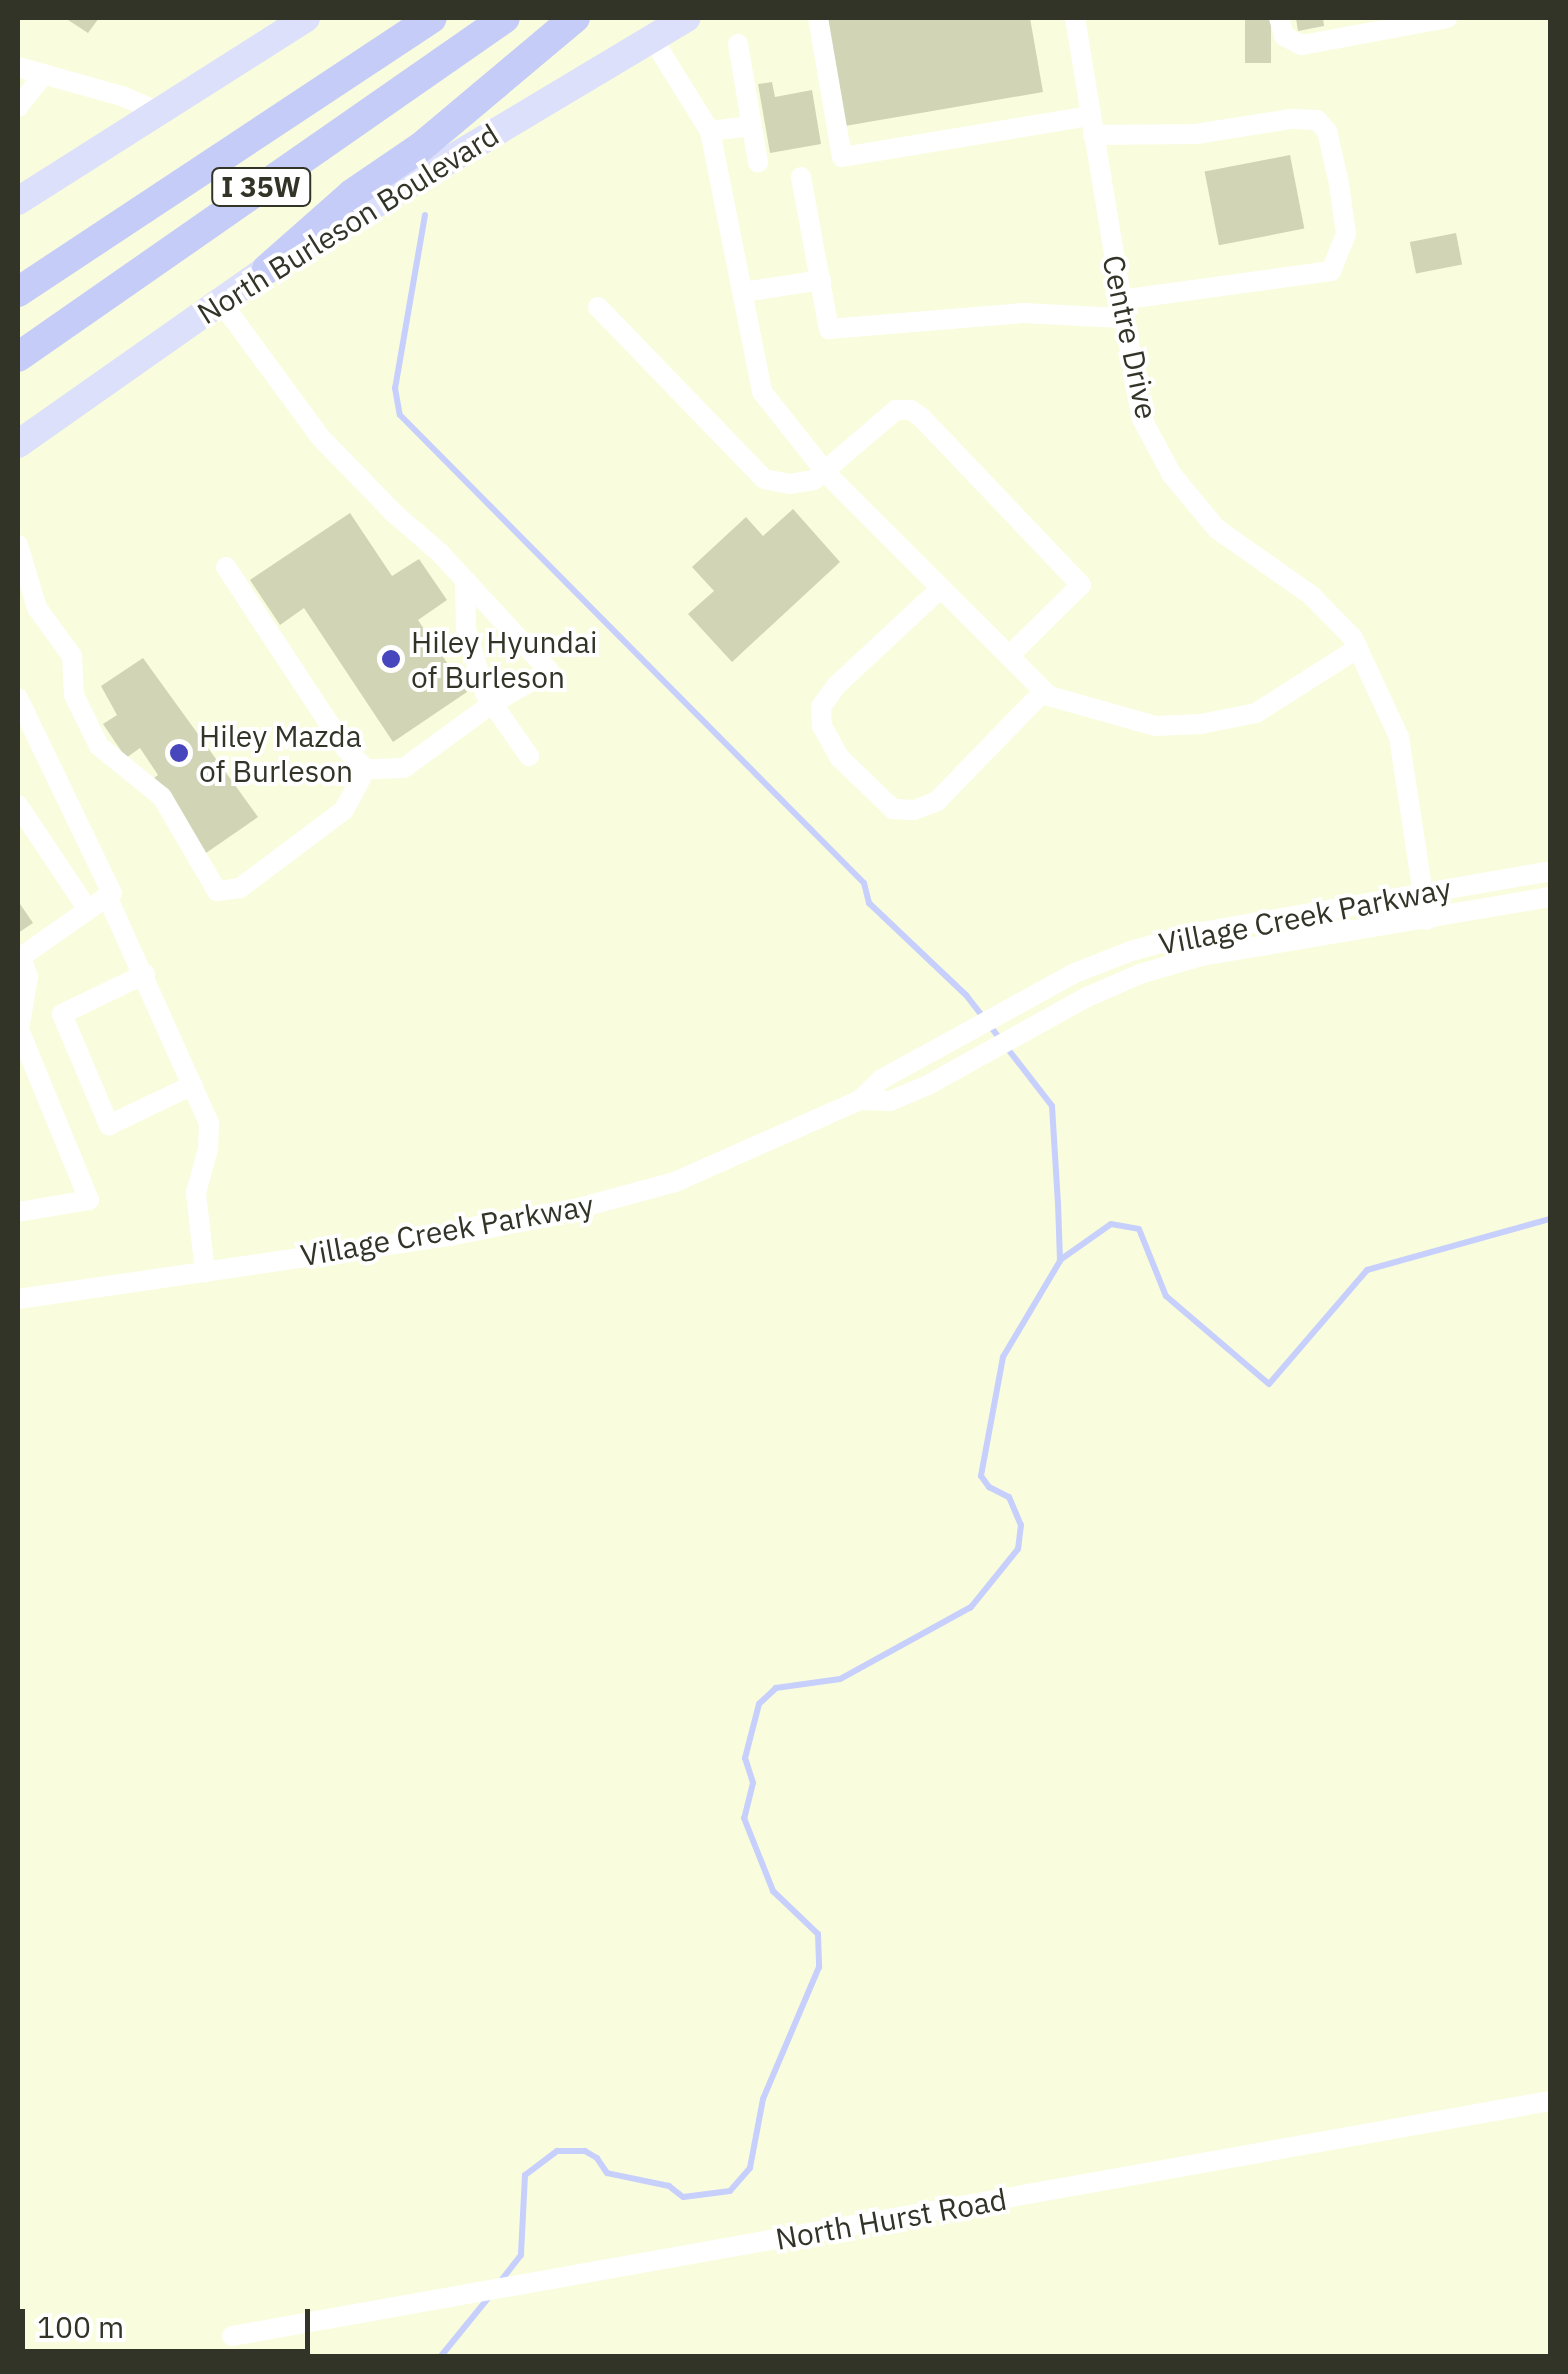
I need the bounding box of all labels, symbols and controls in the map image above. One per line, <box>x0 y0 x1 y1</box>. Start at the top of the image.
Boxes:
street label: North Burleson Boulevard <box>191 116 505 332</box>
road number: I 35W <box>211 164 311 210</box>
street label: Centre Drive <box>1095 252 1165 422</box>
place label: Hiley Hyundai of Burleson <box>411 624 597 694</box>
marker: Hiley Hyundai of Burleson <box>380 648 402 670</box>
place label: Hiley Mazda of Burleson <box>199 718 362 788</box>
marker: Hiley Mazda of Burleson <box>168 742 190 764</box>
street label: Village Creek Parkway <box>1156 870 1454 962</box>
street label: Village Creek Parkway <box>298 1187 596 1273</box>
street label: North Hurst Road <box>773 2181 1009 2257</box>
scale bar <box>25 2289 315 2351</box>
text: 100 m <box>37 2307 124 2346</box>

